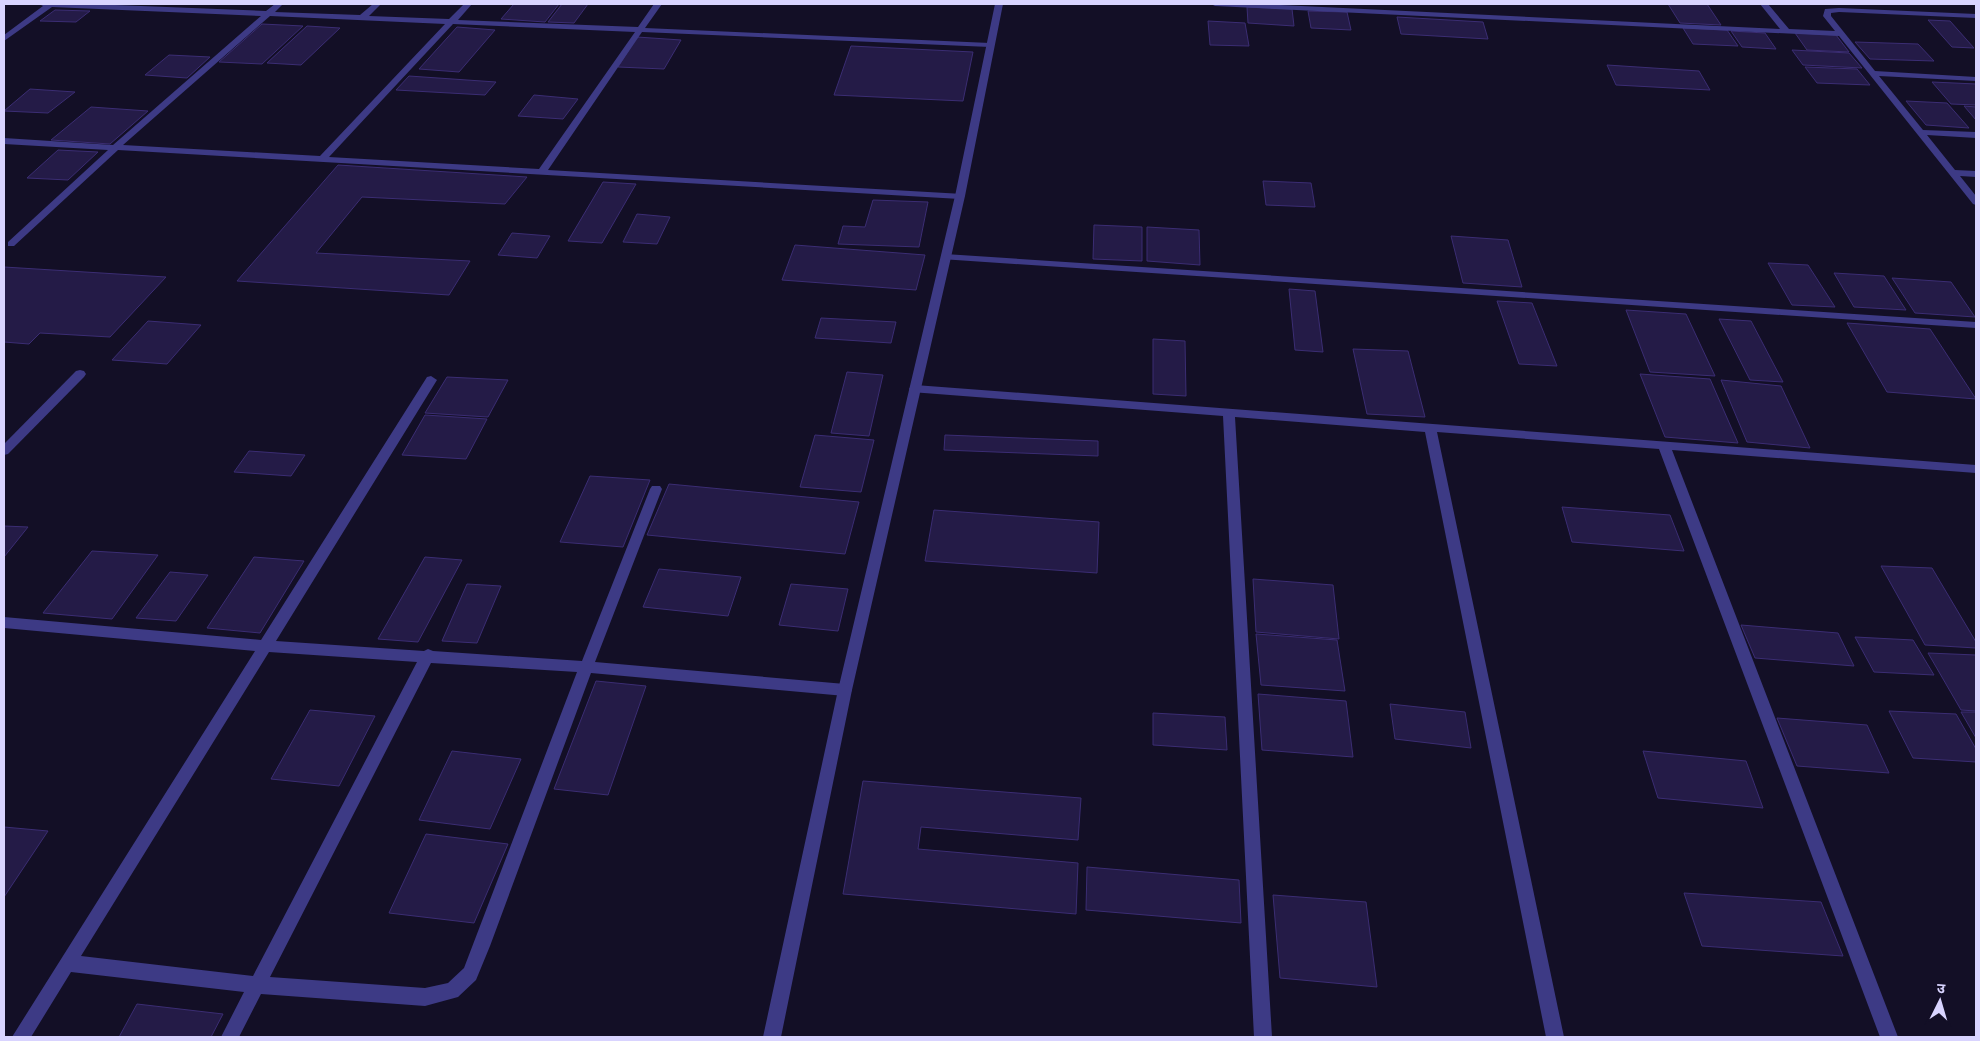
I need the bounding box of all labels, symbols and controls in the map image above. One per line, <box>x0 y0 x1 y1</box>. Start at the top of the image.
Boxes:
north arrow <box>1915 976 1965 1026</box>
text: उ <box>1936 978 1947 998</box>

